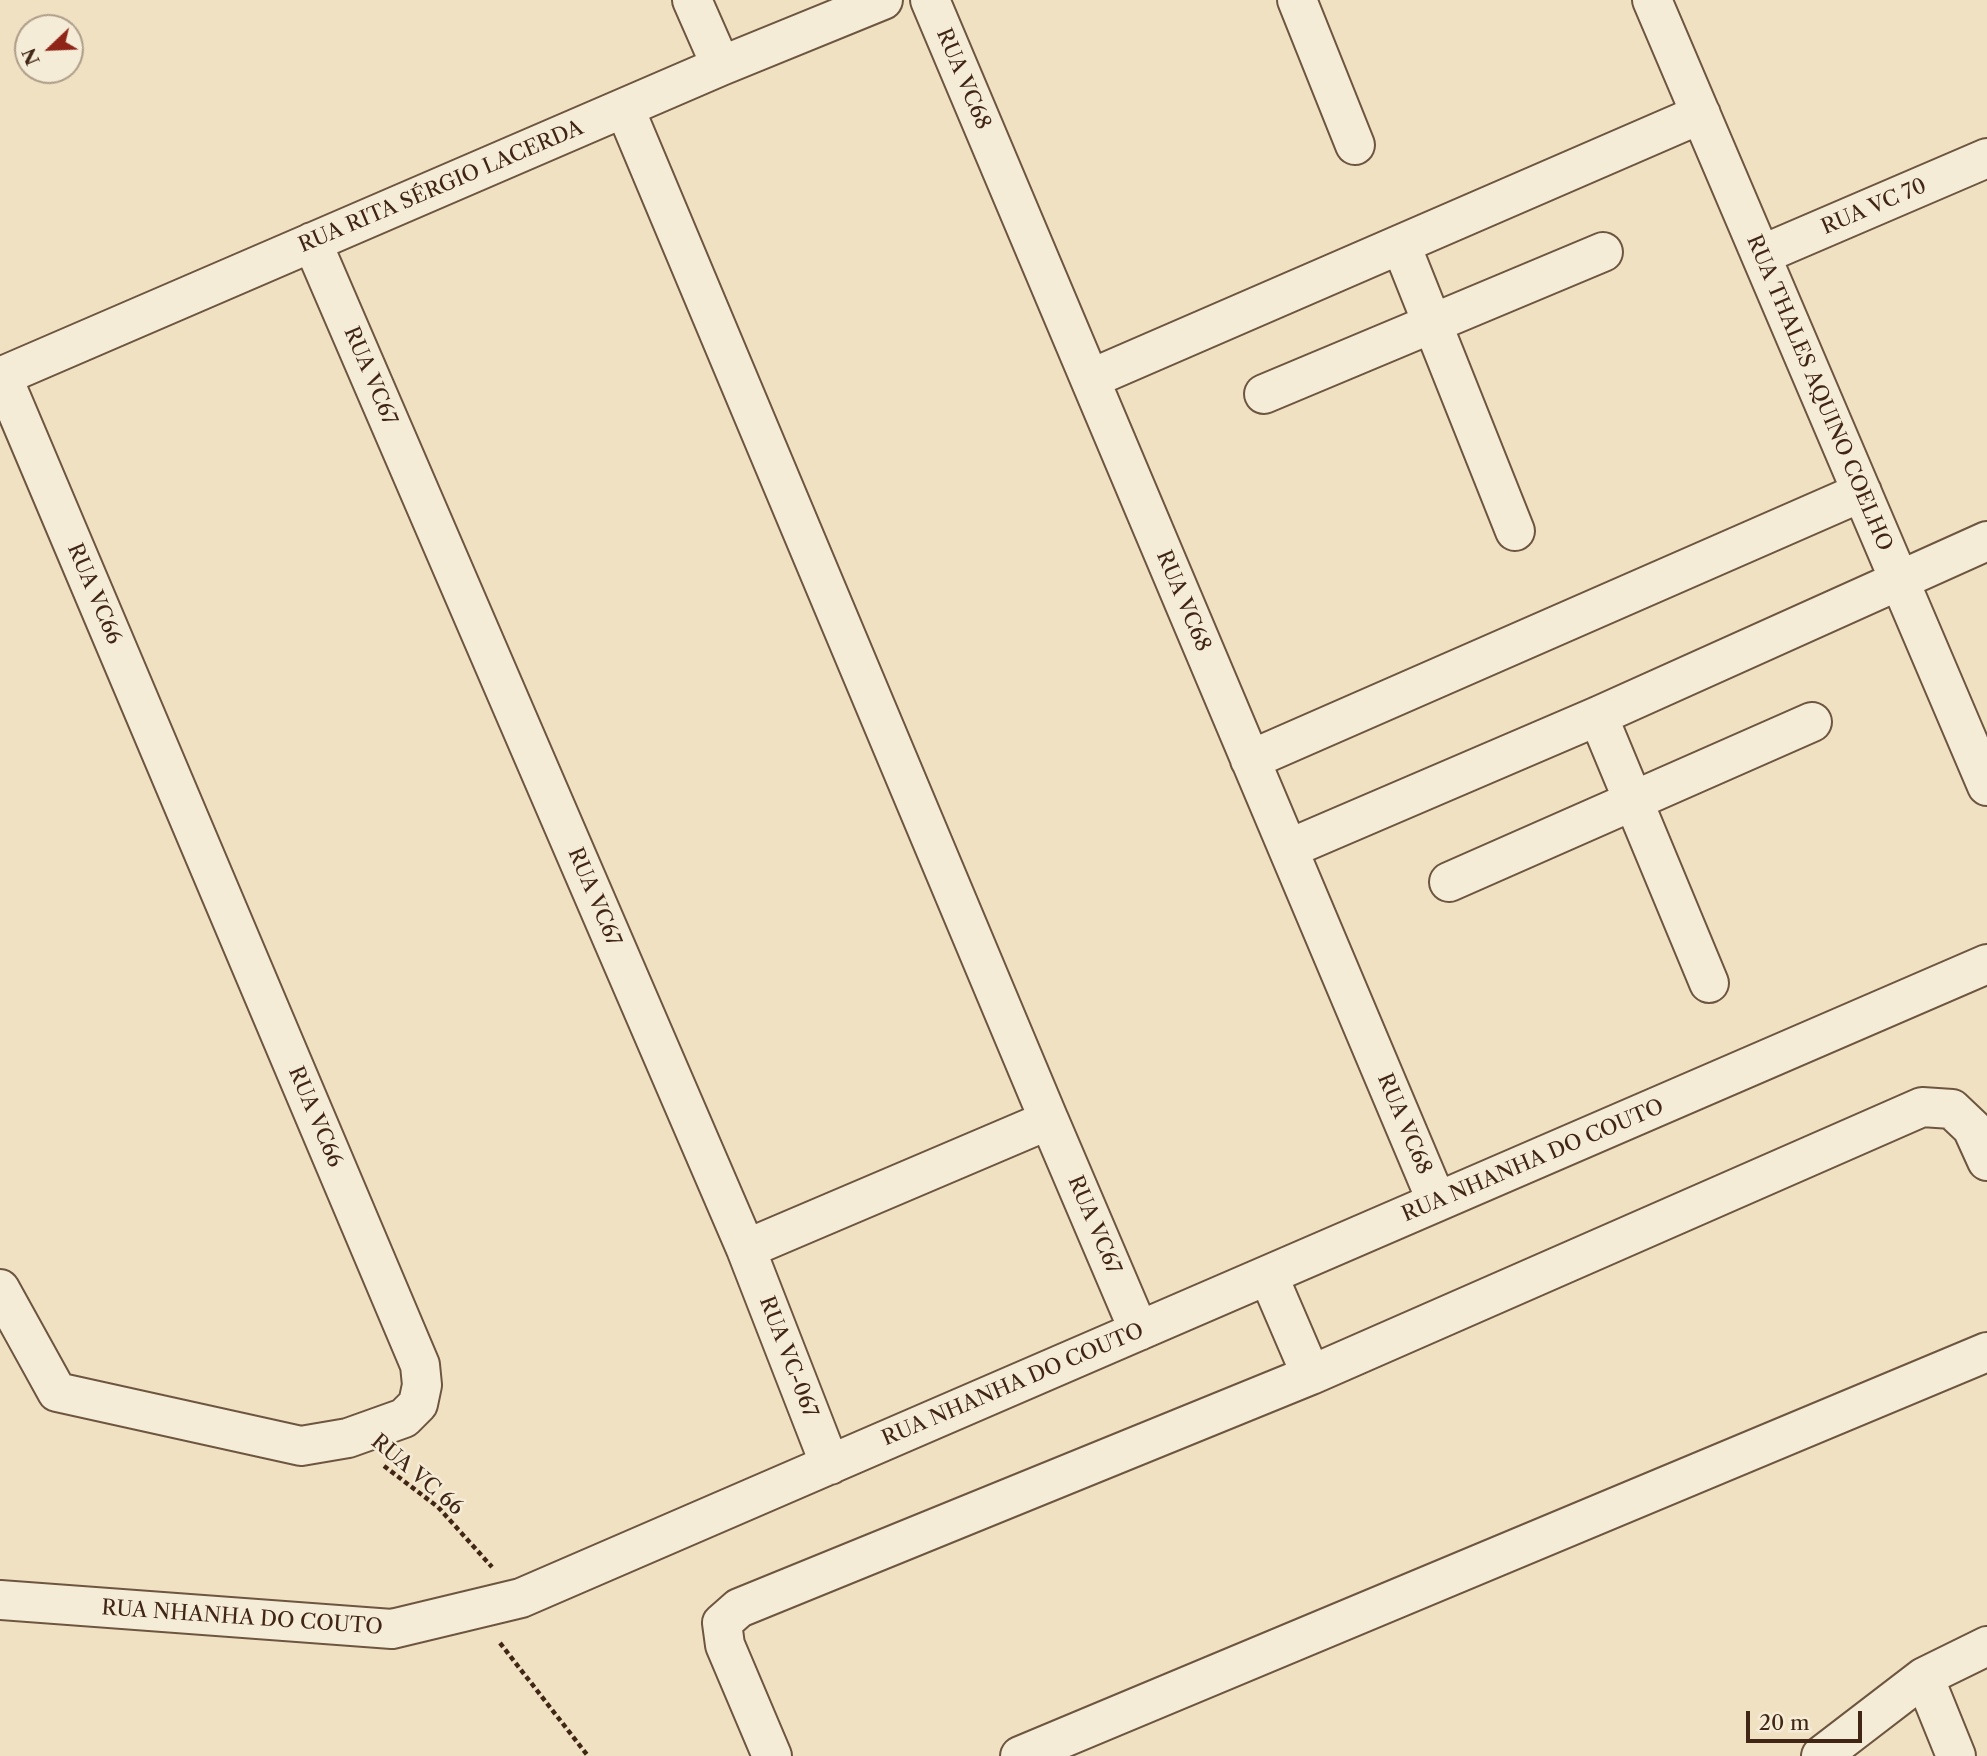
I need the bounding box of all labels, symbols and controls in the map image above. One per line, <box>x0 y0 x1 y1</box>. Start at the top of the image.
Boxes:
north arrow <box>14 14 84 84</box>
street label: RUA VC68 <box>930 25 996 133</box>
text: N <box>17 45 45 69</box>
street label: RUA RITA SÉRGIO LACERDA <box>295 115 587 259</box>
street label: RUA VC 70 <box>1818 174 1930 240</box>
street label: RUA THALES AQUINO COELHO <box>1741 231 1897 555</box>
street label: RUA VC67 <box>338 323 402 429</box>
street label: RUA VC66 <box>61 540 127 648</box>
street label: RUA VC68 <box>1150 547 1216 655</box>
street label: RUA VC67 <box>562 844 626 950</box>
street label: RUA VC66 <box>282 1063 348 1171</box>
street label: RUA VC68 <box>1371 1070 1437 1178</box>
street label: RUA NHANHA DO COUTO <box>1398 1094 1668 1228</box>
street label: RUA VC67 <box>1062 1172 1126 1278</box>
street label: RUA VC-067 <box>753 1293 823 1421</box>
street label: RUA NHANHA DO COUTO <box>878 1318 1148 1452</box>
street label: RUA VC 66 <box>366 1429 468 1521</box>
street label: RUA NHANHA DO COUTO <box>100 1596 384 1640</box>
scale bar <box>1749 1696 1864 1740</box>
text: 20 m <box>1759 1710 1810 1735</box>

